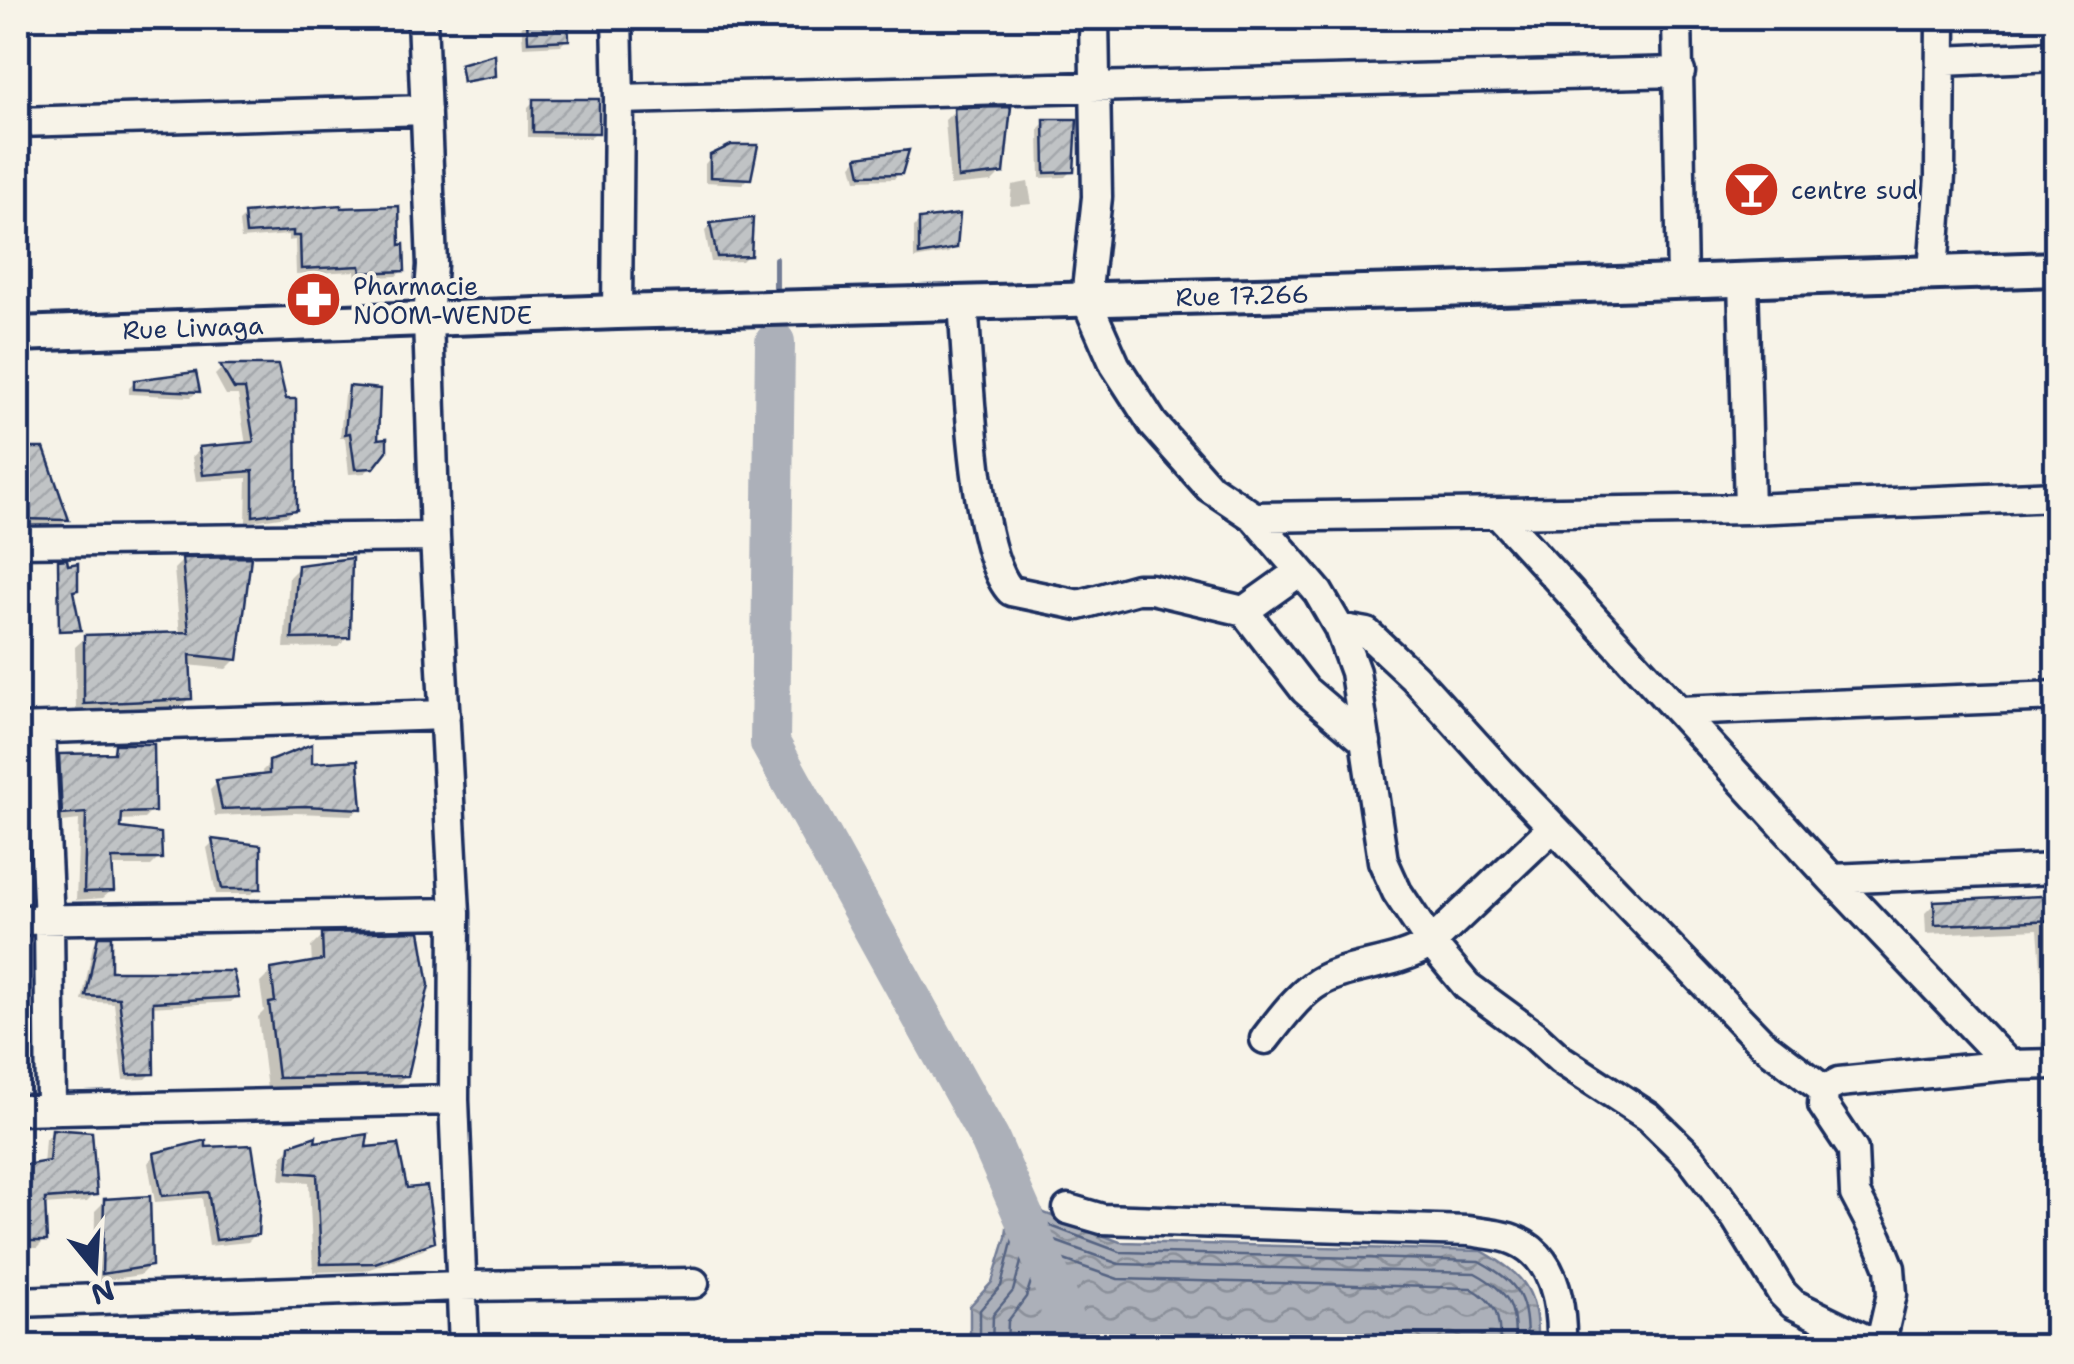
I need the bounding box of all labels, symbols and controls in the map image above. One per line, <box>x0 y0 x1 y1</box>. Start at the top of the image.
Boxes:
bar icon: centre sud <box>1722 160 1782 220</box>
place label: centre sud <box>1791 173 1918 207</box>
place label: Pharmacie NOOM-WENDE <box>353 269 532 332</box>
pharmacy icon: Pharmacie NOOM-WENDE <box>284 270 344 330</box>
street label: Rue 17.266 <box>1175 277 1310 314</box>
street label: Rue Liwaga <box>122 308 264 347</box>
north arrow <box>45 1219 145 1319</box>
text: N <box>86 1271 119 1314</box>

